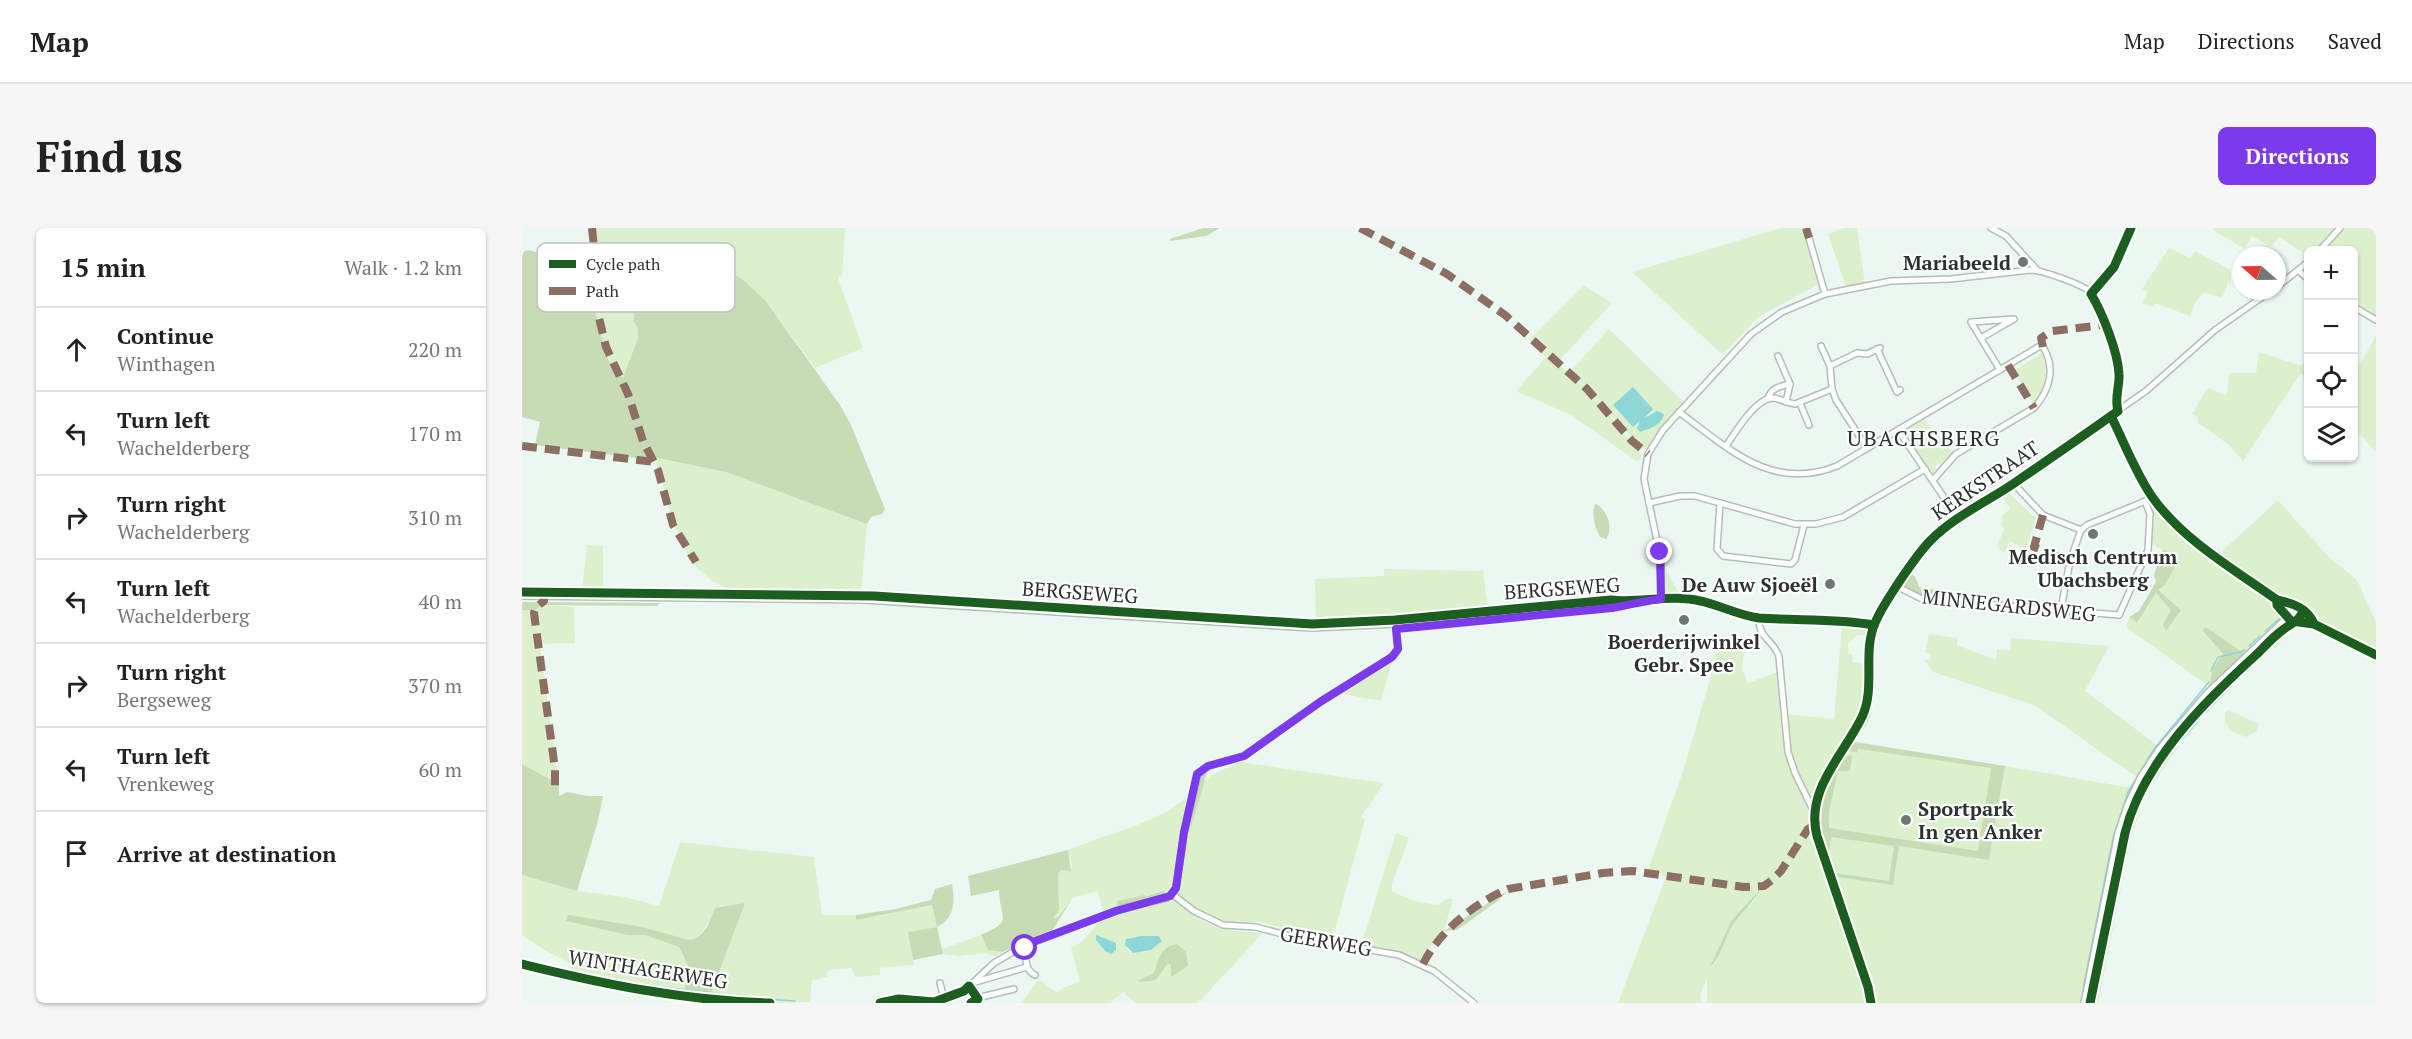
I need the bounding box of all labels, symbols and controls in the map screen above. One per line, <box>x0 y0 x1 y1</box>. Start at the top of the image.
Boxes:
text: Map <box>30 23 89 60</box>
text: Map <box>2124 27 2165 55</box>
text: Directions <box>2198 27 2295 55</box>
text: Saved <box>2328 27 2382 55</box>
button: Directions <box>2218 127 2376 185</box>
text: Find us <box>36 128 183 184</box>
legend <box>537 243 735 312</box>
north arrow <box>2232 246 2286 300</box>
map controls <box>2304 246 2358 462</box>
button: + <box>2304 246 2358 300</box>
place label: Mariabeeld <box>1903 249 2011 276</box>
text: 15 min <box>60 250 146 284</box>
text: Cycle path <box>586 253 661 275</box>
text: Walk · 1.2 km <box>344 254 462 281</box>
marker: Mariabeeld <box>2016 255 2030 269</box>
text: Path <box>586 280 620 302</box>
button: − <box>2304 300 2358 354</box>
text: Continue <box>117 321 214 350</box>
icon: ahead <box>60 333 93 366</box>
text: 220 m <box>408 336 462 363</box>
text: Winthagen <box>117 350 215 377</box>
button: locate <box>2304 354 2358 408</box>
text: Turn left <box>117 405 210 434</box>
button: layers <box>2304 408 2358 462</box>
icon: left <box>60 417 93 450</box>
text: 170 m <box>408 420 462 447</box>
district label: UBACHSBERG <box>1847 423 2001 452</box>
text: Wachelderberg <box>117 434 250 461</box>
street label: KERKSTRAAT <box>1926 434 2044 526</box>
text: Turn right <box>117 489 226 518</box>
icon: right <box>60 501 93 534</box>
text: 310 m <box>408 504 462 531</box>
text: Wachelderberg <box>117 518 250 545</box>
marker: Medisch Centrum Ubachsberg <box>2086 527 2100 541</box>
route end <box>1646 538 1672 564</box>
place label: Medisch Centrum Ubachsberg <box>2009 543 2178 593</box>
street label: BERGSEWEG <box>1503 570 1621 606</box>
place label: De Auw Sjoeël <box>1682 571 1818 598</box>
text: Turn left <box>117 573 210 602</box>
street label: BERGSEWEG <box>1021 574 1139 610</box>
marker: De Auw Sjoeël <box>1823 577 1837 591</box>
street label: MINNEGARDSWEG <box>1921 582 2097 628</box>
icon: left <box>60 585 93 618</box>
text: 40 m <box>419 588 462 615</box>
text: Wachelderberg <box>117 602 250 629</box>
marker: Boerderijwinkel Gebr. Spee <box>1677 613 1691 627</box>
place label: Boerderijwinkel Gebr. Spee <box>1608 628 1761 678</box>
text: Turn right <box>117 657 226 686</box>
icon: right <box>60 669 93 702</box>
text: 370 m <box>408 672 462 699</box>
text: Bergseweg <box>117 686 211 713</box>
text: Turn left <box>117 741 210 770</box>
icon: left <box>60 753 93 786</box>
text: 60 m <box>419 756 462 783</box>
text: Vrenkeweg <box>117 770 214 797</box>
place label: Sportpark In gen Anker <box>1918 795 2042 845</box>
marker: Sportpark In gen Anker <box>1899 813 1913 827</box>
icon: arrive <box>60 837 93 870</box>
text: Arrive at destination <box>117 839 336 868</box>
street label: GEERWEG <box>1278 920 1374 962</box>
route start <box>1011 934 1037 960</box>
street label: WINTHAGERWEG <box>566 943 730 995</box>

